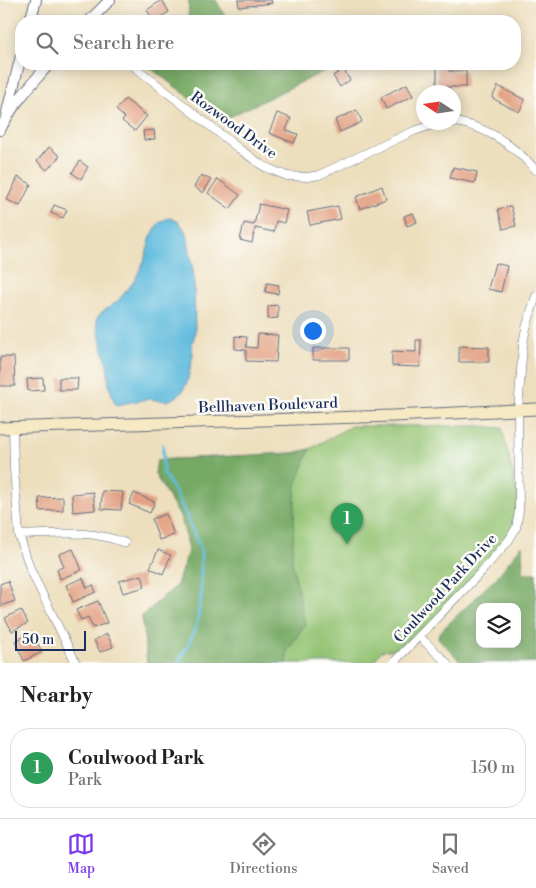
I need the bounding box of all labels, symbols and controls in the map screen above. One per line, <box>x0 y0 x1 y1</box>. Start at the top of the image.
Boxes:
search box <box>15 15 521 70</box>
icon: search <box>33 29 61 57</box>
text: Search here <box>73 31 174 55</box>
north arrow <box>416 85 461 130</box>
street label: Rozwood Drive <box>187 88 281 163</box>
your location <box>300 318 326 344</box>
street label: Bellhaven Boulevard <box>197 394 339 417</box>
pin: 1 <box>331 503 363 544</box>
street label: Coulwood Park Drive <box>390 530 501 647</box>
map controls <box>476 603 521 648</box>
button: layers <box>476 603 521 648</box>
scale bar <box>15 628 86 651</box>
text: 50 m <box>22 631 54 649</box>
text: Nearby <box>20 683 93 709</box>
text: Coulwood Park <box>68 746 205 770</box>
text: 1 <box>33 758 41 778</box>
text: 150 m <box>471 758 515 778</box>
text: Park <box>68 770 101 790</box>
tab: Map <box>67 830 95 878</box>
tab: Directions <box>230 830 297 878</box>
tab: Saved <box>432 830 469 878</box>

